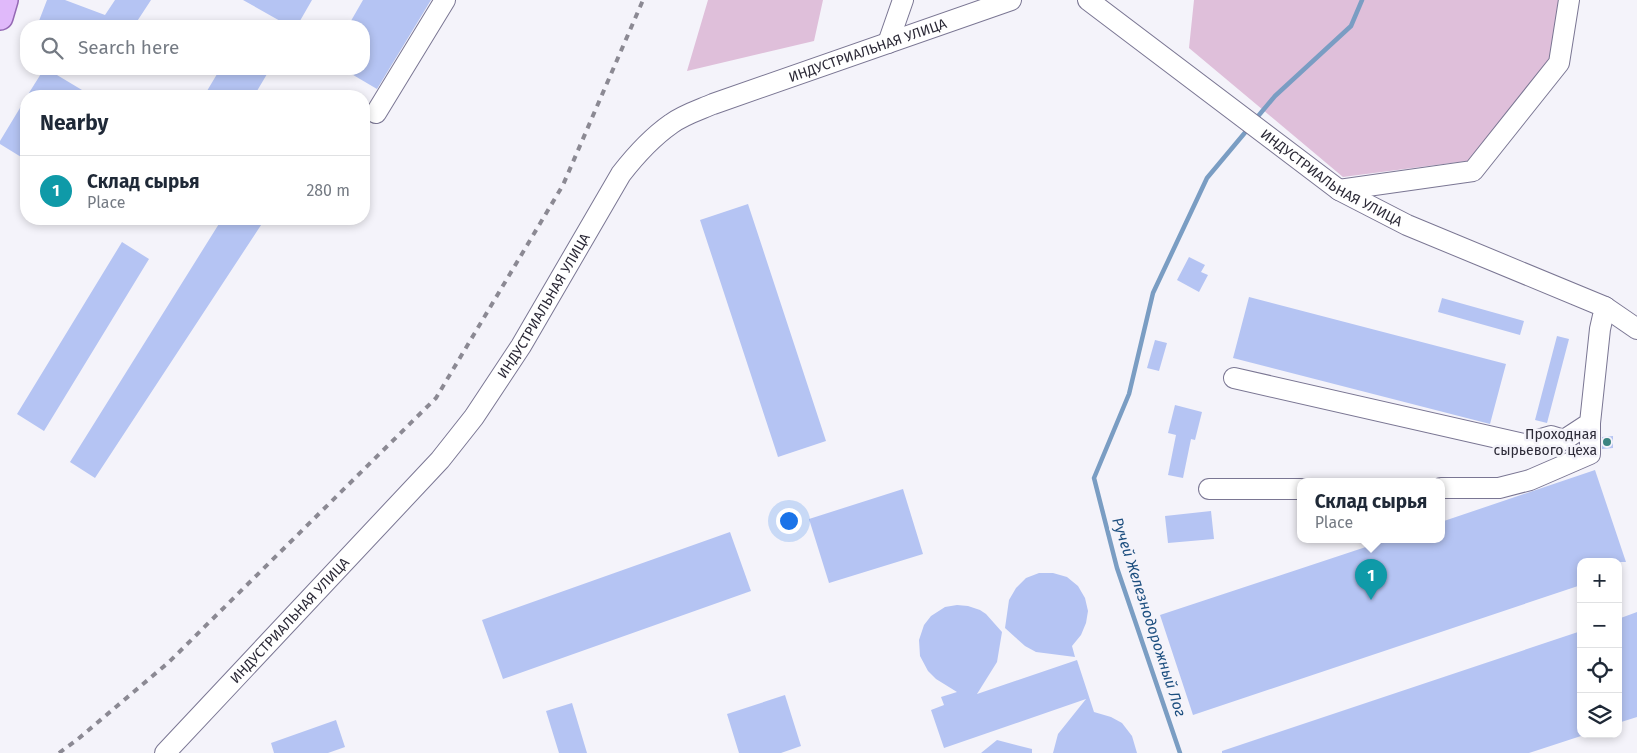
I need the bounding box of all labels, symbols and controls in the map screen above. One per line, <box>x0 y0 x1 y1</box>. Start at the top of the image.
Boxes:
street label: ИНДУСТРИАЛЬНАЯ УЛИЦА <box>786 15 949 86</box>
search box <box>20 20 370 75</box>
icon: search <box>38 34 66 62</box>
text: Search here <box>78 36 179 59</box>
text: Nearby <box>40 110 108 136</box>
street label: ИНДУСТРИАЛЬНАЯ УЛИЦА <box>1257 126 1405 230</box>
text: Склад сырья <box>87 170 200 193</box>
text: 1 <box>52 181 60 200</box>
text: 280 m <box>306 181 350 200</box>
text: Place <box>87 193 126 212</box>
street label: ИНДУСТРИАЛЬНАЯ УЛИЦА <box>494 230 594 382</box>
place label: Проходная сырьевого цеха <box>1494 426 1597 459</box>
marker: Проходная сырьевого цеха <box>1601 436 1613 448</box>
popup <box>1297 478 1445 543</box>
text: Склад сырья <box>1315 490 1427 513</box>
your location <box>776 508 802 534</box>
text: Place <box>1315 513 1353 532</box>
water label: Ручей Железнодорожный Лог <box>1108 515 1190 719</box>
street label: ИНДУСТРИАЛЬНАЯ УЛИЦА <box>227 554 353 687</box>
map controls <box>1577 558 1622 738</box>
button: + <box>1577 558 1622 603</box>
pin: 1 <box>1355 559 1387 600</box>
button: − <box>1577 603 1622 648</box>
button: locate <box>1577 648 1622 693</box>
button: layers <box>1577 693 1622 738</box>

